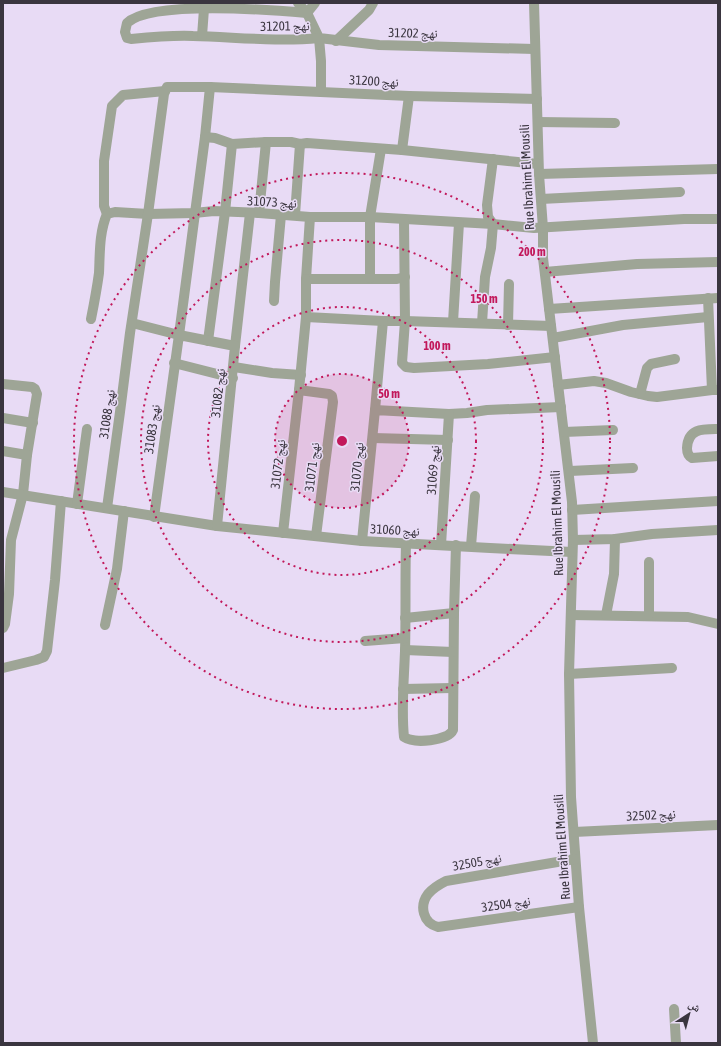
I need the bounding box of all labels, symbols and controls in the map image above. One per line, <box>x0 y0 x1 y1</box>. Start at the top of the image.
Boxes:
street label: نهج 31201 <box>260 18 310 36</box>
street label: نهج 31202 <box>388 25 438 43</box>
street label: نهج 31200 <box>349 72 399 92</box>
street label: Rue Ibrahim El Mousili <box>517 124 537 230</box>
street label: نهج 31073 <box>247 193 297 213</box>
text: 200 m <box>518 245 546 259</box>
text: 150 m <box>470 292 498 306</box>
text: 100 m <box>423 339 451 353</box>
street label: نهج 31082 <box>208 368 230 419</box>
text: 50 m <box>378 387 400 401</box>
street label: نهج 31088 <box>96 388 120 440</box>
street label: نهج 31083 <box>141 403 165 455</box>
centre of rings <box>335 434 349 448</box>
street label: نهج 31072 <box>268 439 290 490</box>
street label: نهج 31071 <box>302 442 324 493</box>
street label: نهج 31070 <box>347 442 369 492</box>
street label: نهج 31069 <box>424 445 444 495</box>
street label: Rue Ibrahim El Mousili <box>548 470 566 576</box>
street label: نهج 31060 <box>370 521 420 541</box>
street label: Rue Ibrahim El Mousili <box>551 794 573 900</box>
street label: نهج 32502 <box>626 806 676 826</box>
street label: نهج 32505 <box>451 850 503 876</box>
street label: نهج 32504 <box>480 893 532 917</box>
north arrow <box>669 994 709 1034</box>
text: ش <box>685 998 703 1016</box>

